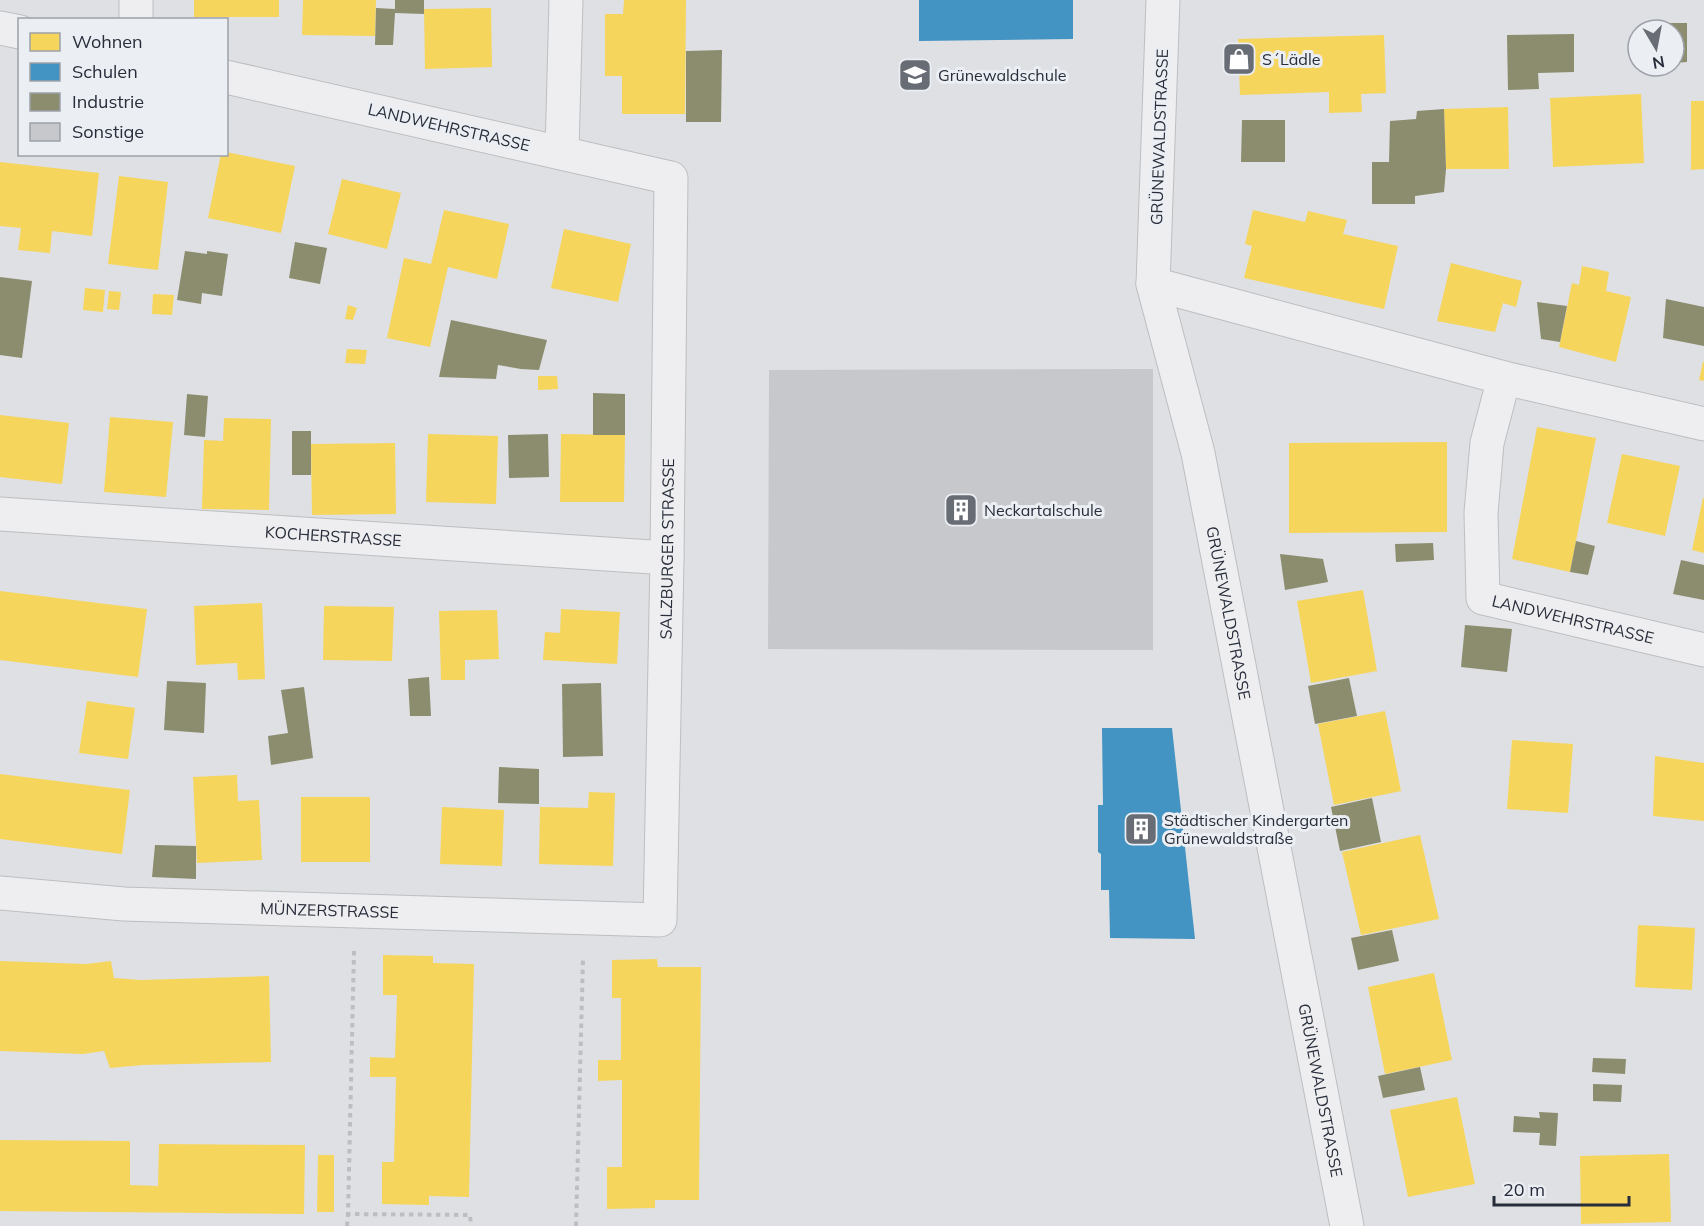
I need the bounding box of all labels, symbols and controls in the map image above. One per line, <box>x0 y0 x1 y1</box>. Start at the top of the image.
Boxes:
legend <box>18 18 228 156</box>
north arrow <box>1626 18 1686 78</box>
text: Wohnen <box>72 30 143 53</box>
shop icon: S´Lädle <box>1221 41 1257 77</box>
street label: GRÜNEWALDSTRASSE <box>1146 49 1172 225</box>
place label: S´Lädle <box>1262 49 1320 69</box>
text: N <box>1651 52 1666 74</box>
school or university icon: Grünewaldschule <box>897 57 933 93</box>
text: Schulen <box>72 60 138 83</box>
place label: Grünewaldschule <box>938 65 1066 85</box>
text: Industrie <box>72 90 144 113</box>
street label: LANDWEHRSTRASSE <box>366 99 532 155</box>
text: Sonstige <box>72 120 144 143</box>
street label: SALZBURGER STRASSE <box>655 458 678 640</box>
building icon: Neckartalschule <box>943 492 979 528</box>
place label: Neckartalschule <box>984 500 1103 520</box>
street label: KOCHERSTRASSE <box>264 521 402 550</box>
street label: GRÜNEWALDSTRASSE <box>1202 524 1255 702</box>
street label: LANDWEHRSTRASSE <box>1490 590 1656 648</box>
place label: Städtischer Kindergarten Grünewaldstraße <box>1164 810 1348 848</box>
building icon: Städtischer Kindergarten Grünewaldstraße <box>1123 811 1159 847</box>
street label: MÜNZERSTRASSE <box>260 898 399 922</box>
street label: GRÜNEWALDSTRASSE <box>1294 1002 1347 1179</box>
scale bar <box>1494 1169 1629 1207</box>
text: 20 m <box>1503 1178 1545 1201</box>

